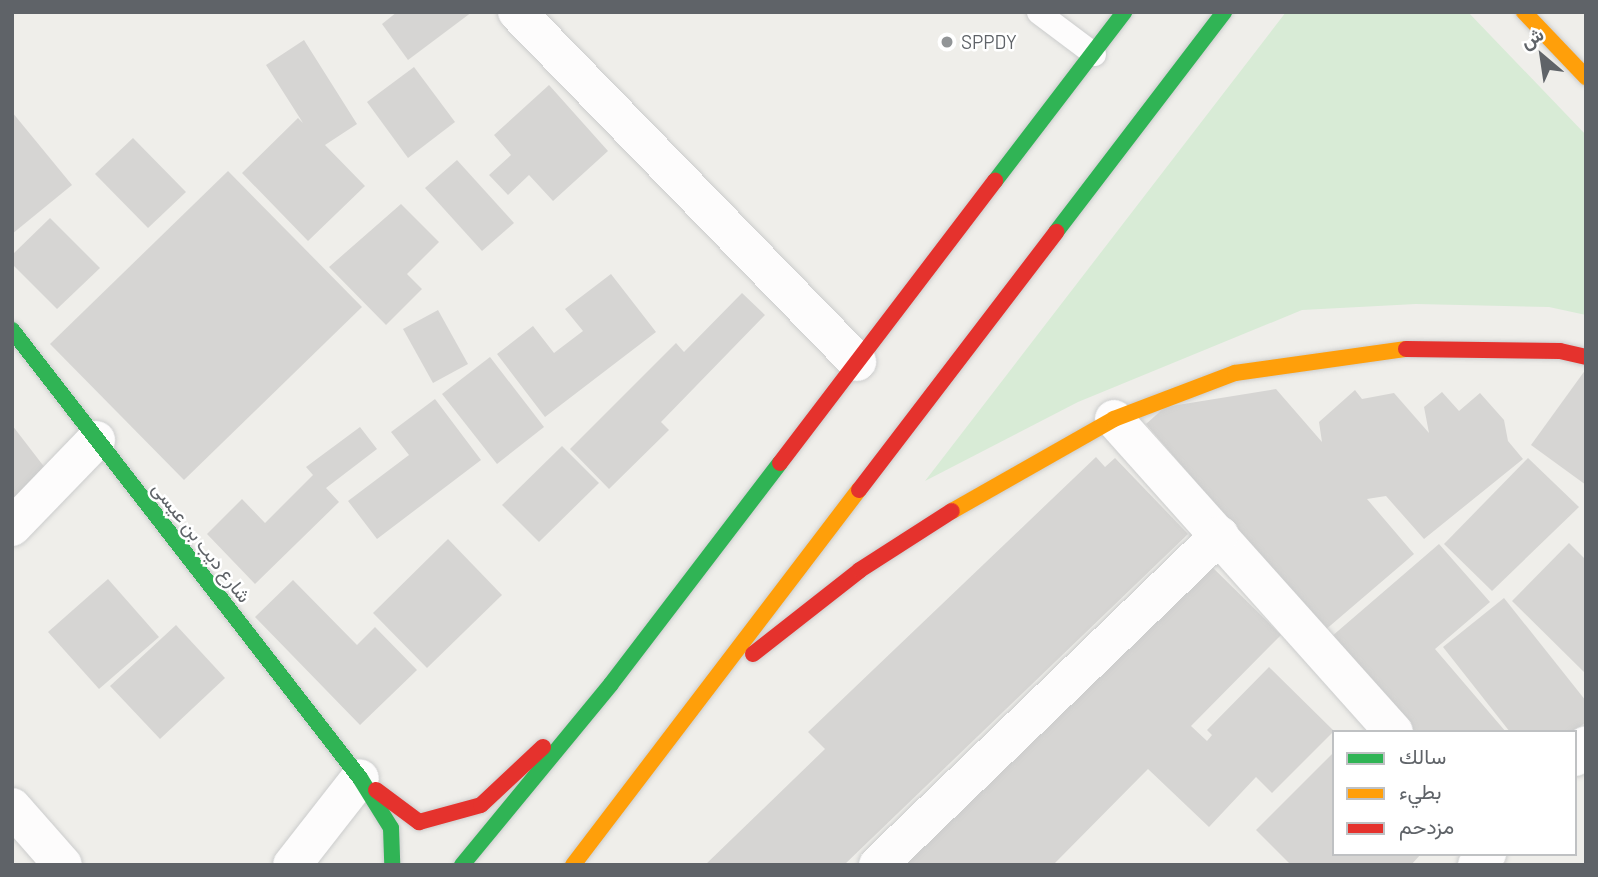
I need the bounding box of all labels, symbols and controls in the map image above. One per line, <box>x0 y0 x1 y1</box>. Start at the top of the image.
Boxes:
north arrow <box>1507 21 1577 91</box>
text: ش <box>1516 22 1547 53</box>
place label: SPPDY <box>961 31 1017 53</box>
marker: SPPDY <box>939 34 955 50</box>
street label: شارع ديب بن عيسى <box>148 477 256 607</box>
legend <box>1332 730 1577 856</box>
text: سالك <box>1399 743 1446 768</box>
text: بطيء <box>1399 778 1442 803</box>
text: مزدحم <box>1399 813 1454 838</box>

